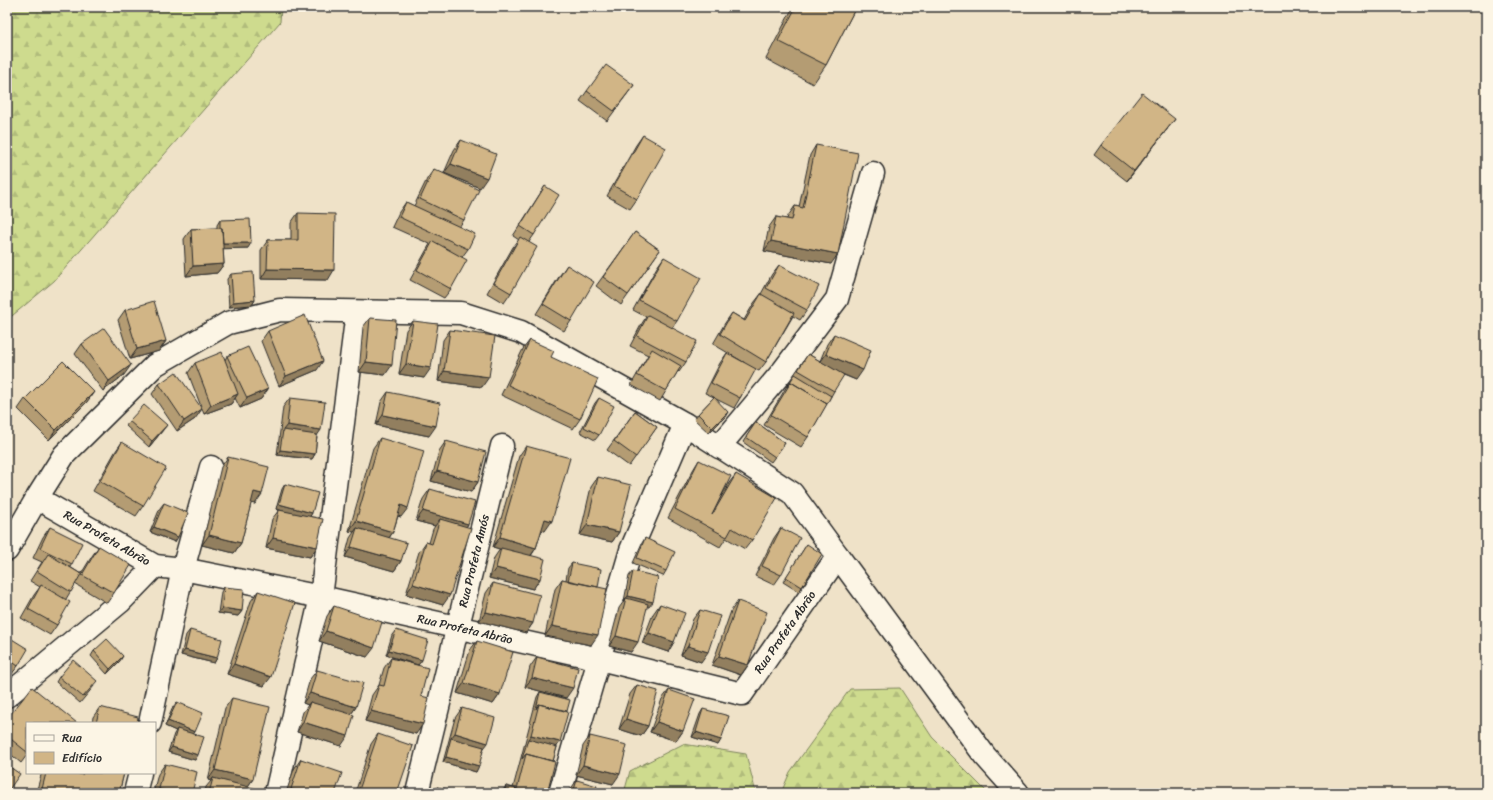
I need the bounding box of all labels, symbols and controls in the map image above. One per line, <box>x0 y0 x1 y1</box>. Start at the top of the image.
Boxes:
street label: Rua Profeta Abrão <box>59 504 155 572</box>
street label: Rua Profeta Amós <box>452 512 496 610</box>
street label: Rua Profeta Abrão <box>748 586 822 678</box>
street label: Rua Profeta Abrão <box>415 607 515 651</box>
legend <box>26 722 156 774</box>
text: Rua <box>62 727 83 749</box>
text: Edifício <box>62 747 102 769</box>

